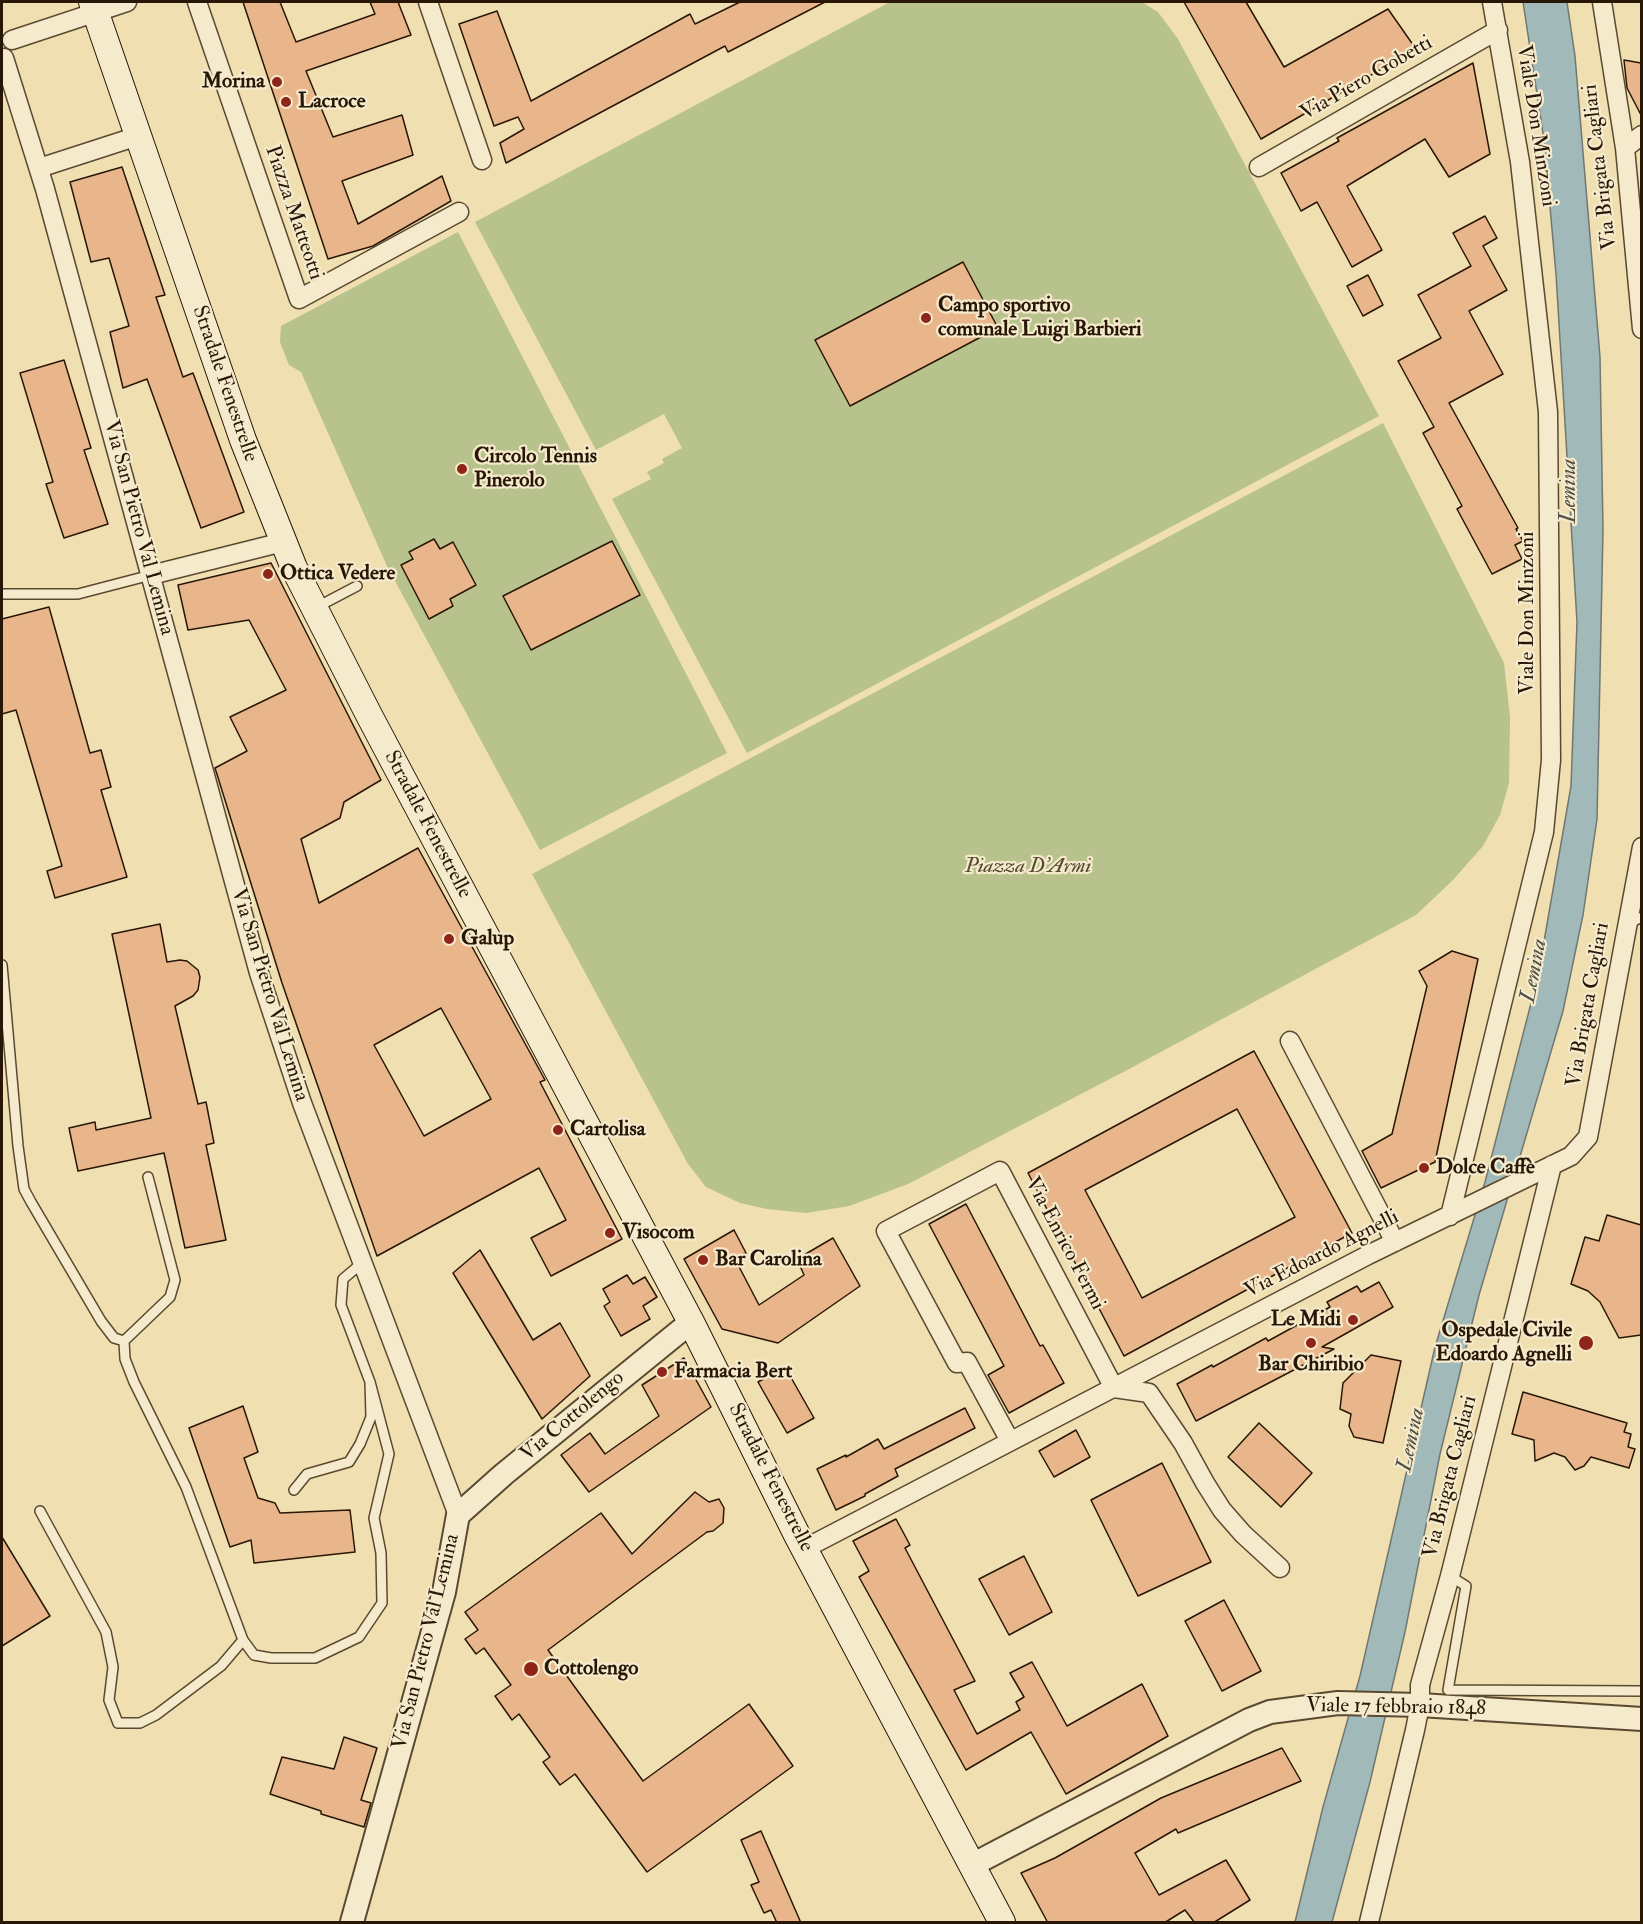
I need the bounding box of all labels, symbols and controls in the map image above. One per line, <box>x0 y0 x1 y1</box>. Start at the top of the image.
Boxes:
street label: Via Piero Gobetti <box>1297 31 1437 127</box>
street label: Viale Don Minzoni <box>1510 43 1560 209</box>
place label: Morina <box>202 69 265 95</box>
marker: Morina <box>270 75 284 89</box>
street label: Via Brigata Cagliari <box>1578 83 1624 251</box>
place label: Lacroce <box>298 89 365 115</box>
marker: Lacroce <box>279 95 293 109</box>
street label: Piazza Matteotti <box>258 143 328 283</box>
place label: Campo sportivo comunale Luigi Barbieri <box>938 293 1142 343</box>
street label: Stradale Fenestrelle <box>185 303 263 465</box>
marker: Campo sportivo comunale Luigi Barbieri <box>919 311 933 325</box>
street label: Via San Pietro Val Lemina <box>97 418 179 638</box>
place label: Circolo Tennis Pinerolo <box>474 444 597 494</box>
water label: Lemina <box>1557 459 1583 523</box>
marker: Circolo Tennis Pinerolo <box>455 462 469 476</box>
street label: Viale Don Minzoni <box>1515 531 1541 695</box>
place label: Ottica Vedere <box>280 561 395 587</box>
marker: Ottica Vedere <box>261 567 275 581</box>
street label: Stradale Fenestrelle <box>378 747 476 903</box>
park label: Piazza D'Armi <box>965 854 1091 880</box>
street label: Via San Pietro Val Lemina <box>225 885 313 1105</box>
street label: Via Brigata Cagliari <box>1562 921 1616 1089</box>
place label: Galup <box>461 926 514 952</box>
marker: Galup <box>442 932 456 946</box>
water label: Lemina <box>1516 937 1554 1005</box>
place label: Cartolisa <box>570 1117 645 1143</box>
marker: Cartolisa <box>551 1123 565 1137</box>
place label: Dolce Caffè <box>1436 1155 1535 1181</box>
marker: Dolce Caffè <box>1417 1161 1431 1175</box>
street label: Via Enrico Fermi <box>1018 1173 1110 1315</box>
street label: Via Edoardo Agnelli <box>1241 1205 1403 1305</box>
place label: Visocom <box>622 1220 694 1246</box>
marker: Visocom <box>603 1226 617 1240</box>
place label: Bar Carolina <box>715 1247 822 1273</box>
marker: Bar Carolina <box>696 1253 710 1267</box>
place label: Le Midi <box>1271 1307 1341 1333</box>
marker: Le Midi <box>1346 1313 1360 1327</box>
place label: Ospedale Civile Edoardo Agnelli <box>1436 1318 1572 1368</box>
marker: Ospedale Civile Edoardo Agnelli <box>1577 1334 1595 1352</box>
marker: Bar Chiribio <box>1304 1336 1318 1350</box>
place label: Bar Chiribio <box>1258 1352 1364 1378</box>
place label: Farmacia Bert <box>674 1359 792 1385</box>
marker: Farmacia Bert <box>655 1365 669 1379</box>
street label: Via Cottolengo <box>516 1366 630 1468</box>
street label: Via Brigata Cagliari <box>1419 1393 1483 1561</box>
street label: Stradale Fenestrelle <box>722 1399 818 1557</box>
water label: Lemina <box>1392 1406 1432 1474</box>
street label: Via San Pietro Val Lemina <box>388 1532 466 1752</box>
place label: Cottolengo <box>544 1656 638 1682</box>
marker: Cottolengo <box>522 1660 540 1678</box>
street label: Viale 17 febbraio 1848 <box>1306 1694 1486 1722</box>

